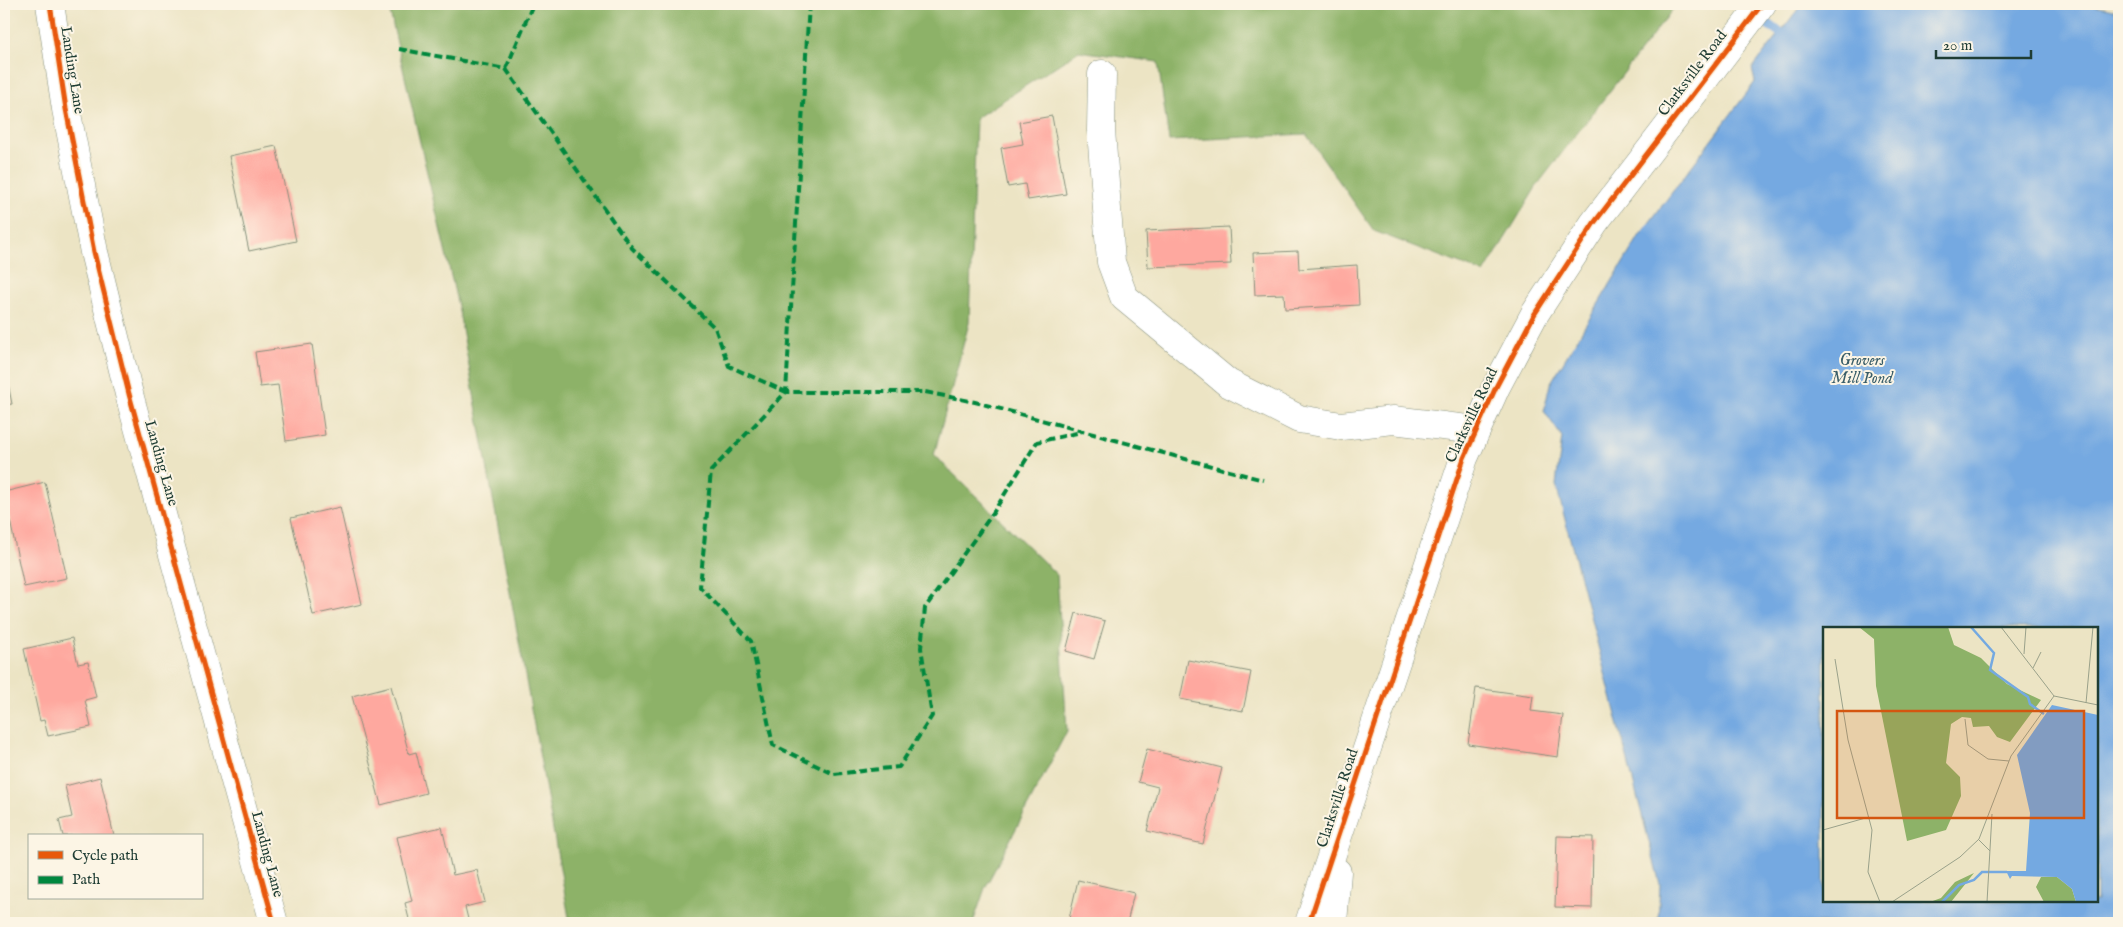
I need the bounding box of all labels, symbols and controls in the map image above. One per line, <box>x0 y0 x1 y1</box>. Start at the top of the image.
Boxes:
street label: Landing Lane <box>56 25 89 115</box>
street label: Clarksville Road <box>1654 26 1732 120</box>
scale bar <box>1936 28 2030 60</box>
text: 20 m <box>1943 36 1973 55</box>
water label: Grovers Mill Pond <box>1831 351 1894 389</box>
street label: Clarksville Road <box>1441 364 1502 466</box>
street label: Landing Lane <box>140 418 183 508</box>
inset map <box>1823 627 2098 902</box>
street label: Clarksville Road <box>1313 745 1363 850</box>
street label: Landing Lane <box>247 809 288 899</box>
legend <box>28 834 202 900</box>
text: Cycle path <box>72 846 138 865</box>
text: Path <box>72 870 100 889</box>

